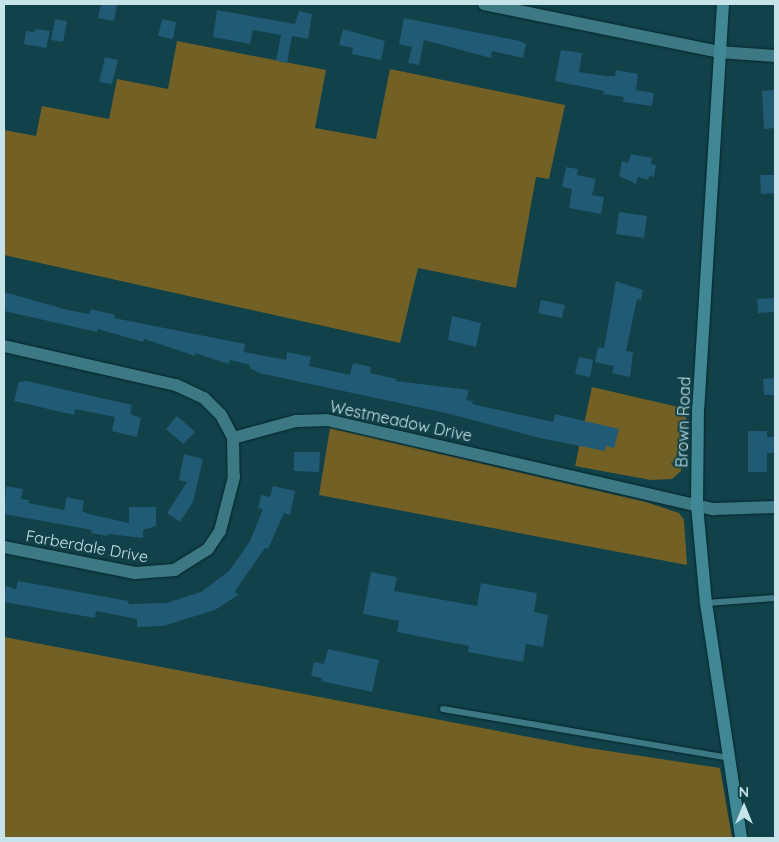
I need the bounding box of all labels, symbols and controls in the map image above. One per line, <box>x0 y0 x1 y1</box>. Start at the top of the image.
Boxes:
street label: Brown Road <box>672 376 694 468</box>
street label: Westmeadow Drive <box>328 397 474 445</box>
street label: Farberdale Drive <box>24 526 150 566</box>
north arrow <box>719 782 769 832</box>
text: N <box>739 783 749 801</box>

